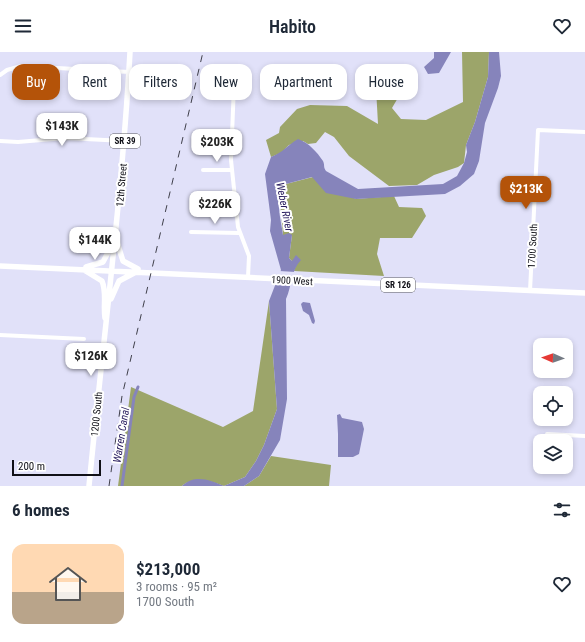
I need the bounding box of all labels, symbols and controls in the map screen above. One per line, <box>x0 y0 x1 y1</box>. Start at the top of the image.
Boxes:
icon: menu <box>12 15 34 37</box>
icon: heart <box>551 15 573 37</box>
text: Habito <box>269 16 316 37</box>
chip: Buy <box>12 64 60 100</box>
chip: Rent <box>68 64 121 100</box>
chip: Filters <box>129 64 192 100</box>
chip: New <box>200 64 252 100</box>
chip: Apartment <box>260 64 347 100</box>
chip: House <box>355 64 418 100</box>
pin: $143K <box>34 113 90 147</box>
text: $143K <box>45 118 79 133</box>
pin: $203K <box>189 129 245 163</box>
road number: SR 39 <box>110 134 140 148</box>
text: $203K <box>200 134 234 149</box>
street label: 12th Street <box>114 163 129 207</box>
pin: $213K <box>498 176 554 210</box>
water label: Weber River <box>273 181 296 234</box>
text: $213K <box>509 181 543 196</box>
pin: $226K <box>187 191 243 225</box>
text: $226K <box>198 196 232 211</box>
street label: 1700 South <box>526 223 539 269</box>
pin: $144K <box>67 227 123 261</box>
text: $144K <box>78 232 112 247</box>
street label: 1900 West <box>271 274 313 287</box>
road number: SR 126 <box>381 278 415 292</box>
north arrow <box>533 338 573 378</box>
map controls <box>533 338 573 474</box>
pin: $126K <box>63 343 119 377</box>
text: $126K <box>74 348 108 363</box>
button: locate <box>533 386 573 426</box>
street label: 1200 South <box>89 391 104 437</box>
water label: Warren Canal <box>111 406 132 464</box>
button: layers <box>533 434 573 474</box>
scale bar <box>12 458 101 477</box>
text: 200 m <box>18 460 45 473</box>
icon: filters <box>551 499 573 521</box>
text: 6 homes <box>12 500 70 520</box>
text: $213,000 <box>136 559 200 579</box>
icon: home <box>44 560 92 608</box>
icon: heart <box>551 573 573 595</box>
text: 3 rooms · 95 m² <box>136 579 217 594</box>
text: 1700 South <box>136 594 194 609</box>

